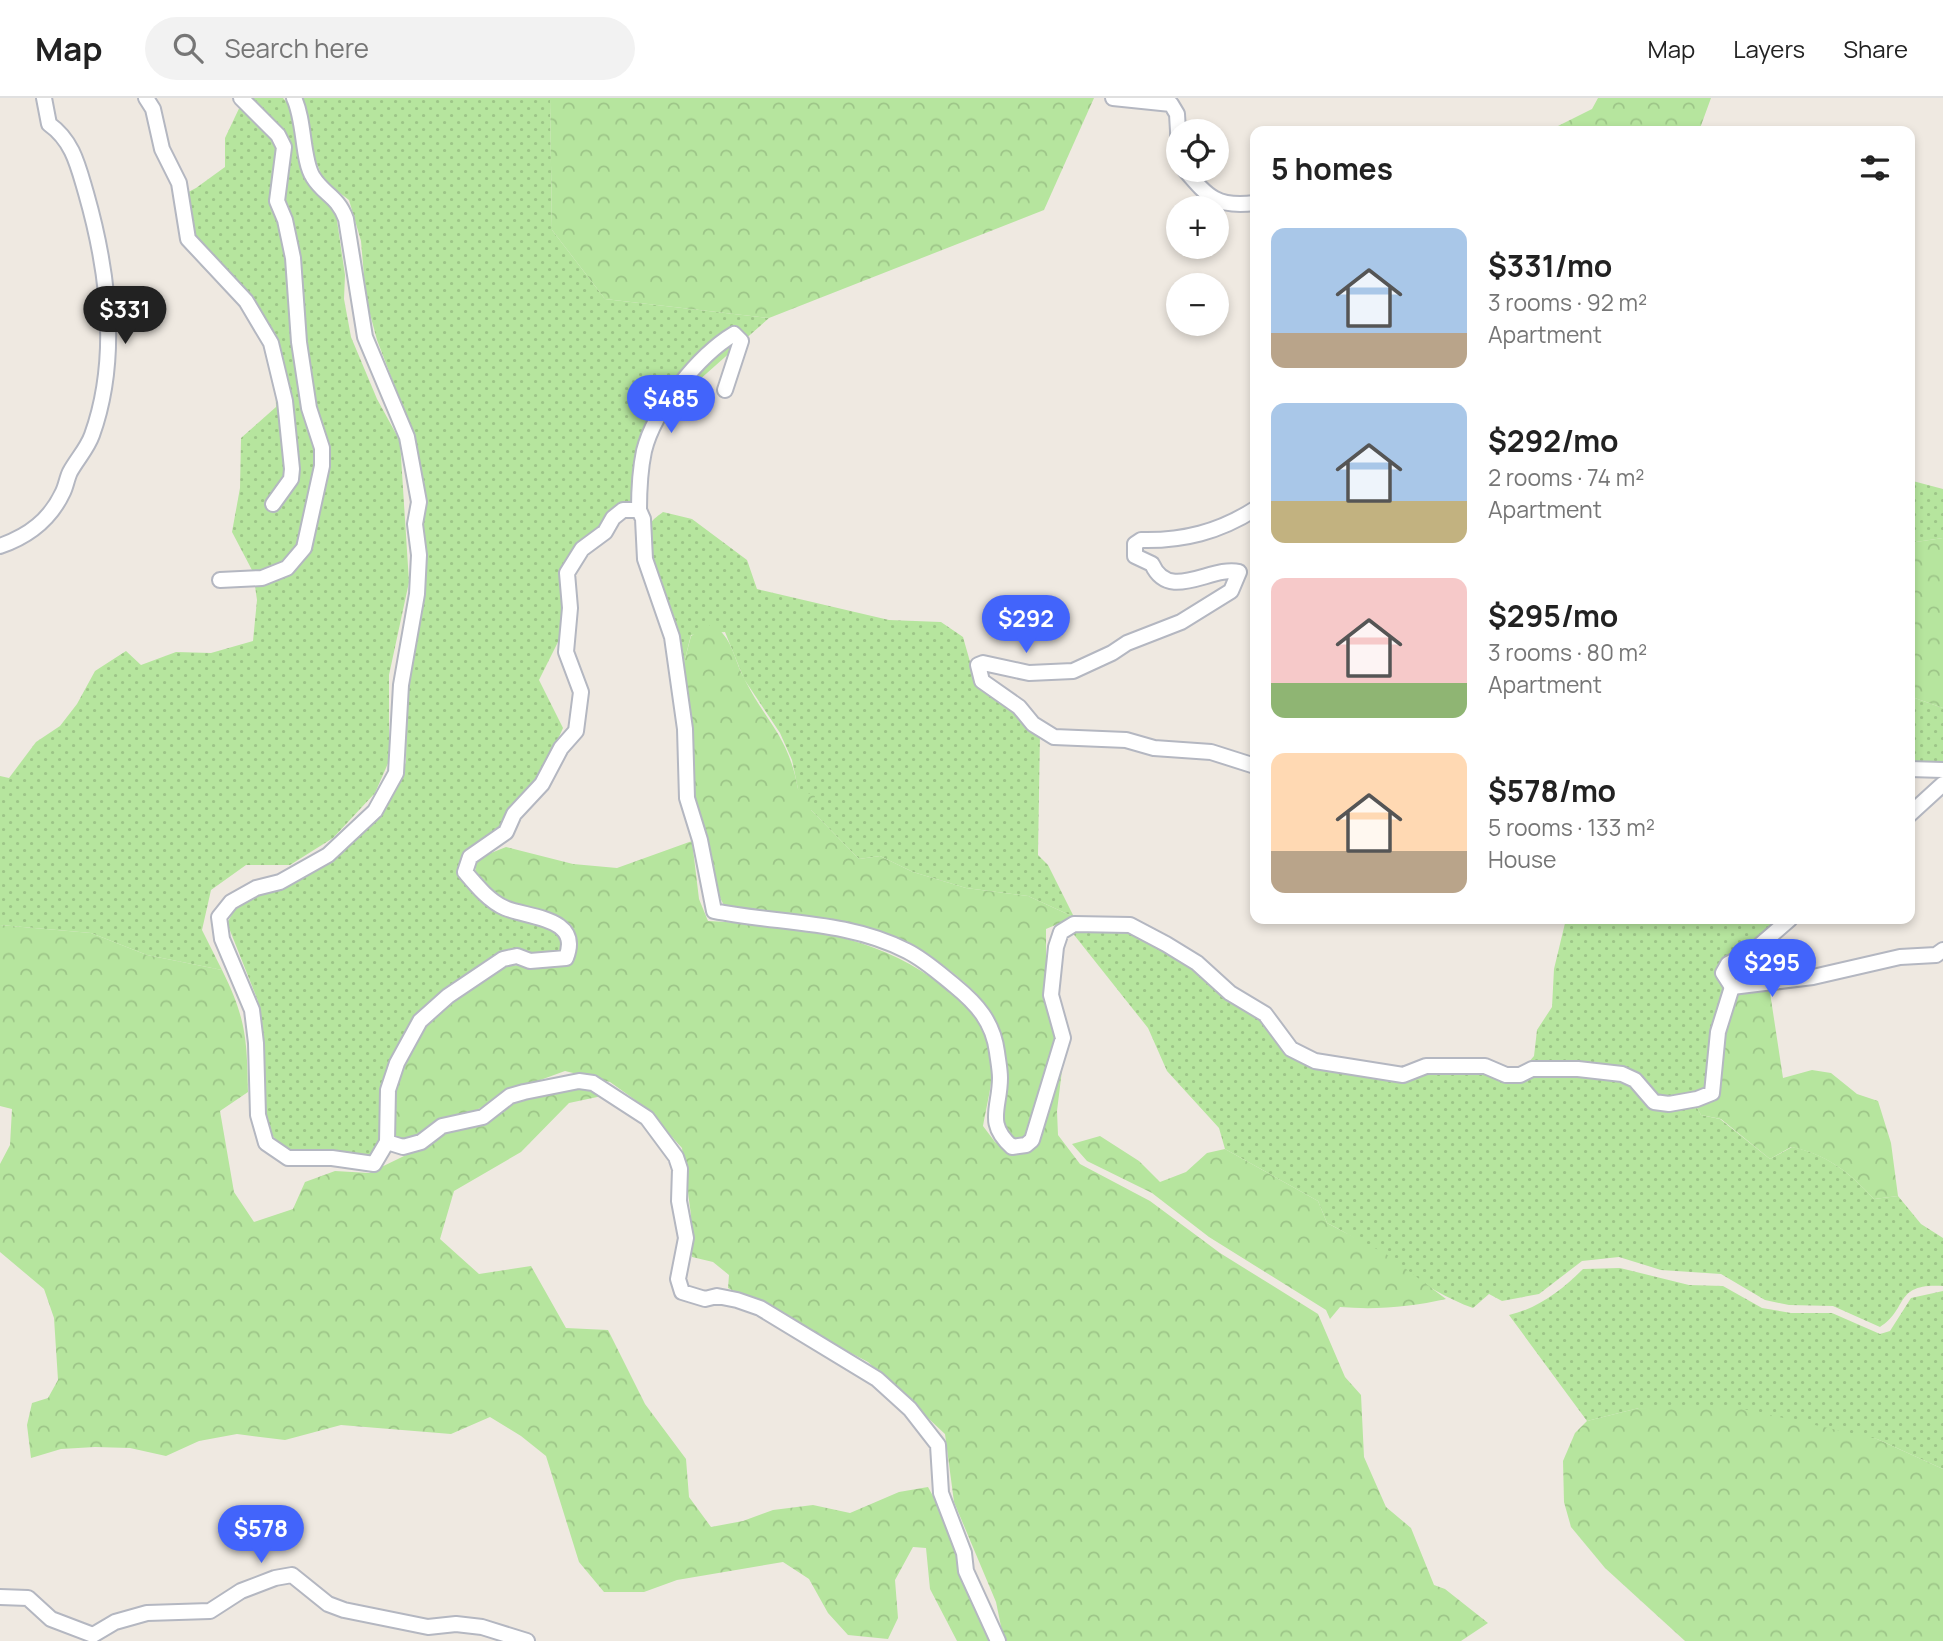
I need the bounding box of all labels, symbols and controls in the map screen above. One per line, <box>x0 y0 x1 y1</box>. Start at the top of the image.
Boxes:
search box <box>145 17 635 80</box>
text: Map <box>35 26 103 71</box>
icon: search <box>169 29 207 67</box>
text: Search here <box>225 30 369 66</box>
text: Map <box>1648 32 1695 65</box>
text: Layers <box>1733 32 1805 65</box>
text: Share <box>1843 32 1908 65</box>
map controls <box>1166 119 1229 336</box>
button: locate <box>1166 119 1229 182</box>
text: 5 homes <box>1271 148 1393 189</box>
icon: filters <box>1856 149 1894 187</box>
button: + <box>1166 196 1229 259</box>
text: $331/mo <box>1488 245 1612 286</box>
icon: home <box>1327 256 1411 340</box>
button: − <box>1166 273 1229 336</box>
pin: $331 <box>84 286 166 346</box>
text: 3 rooms · 92 m² <box>1488 286 1647 318</box>
text: $331 <box>99 293 151 325</box>
text: Apartment <box>1488 318 1602 350</box>
pin: $485 <box>630 376 712 435</box>
text: $485 <box>643 382 699 414</box>
text: $292/mo <box>1488 420 1619 461</box>
icon: home <box>1327 431 1411 515</box>
text: 2 rooms · 74 m² <box>1488 461 1644 493</box>
text: Apartment <box>1488 493 1602 525</box>
text: $295/mo <box>1488 595 1618 636</box>
pin: $292 <box>985 596 1067 655</box>
text: $292 <box>998 602 1054 634</box>
icon: home <box>1327 606 1411 690</box>
text: 3 rooms · 80 m² <box>1488 636 1647 668</box>
text: Apartment <box>1488 668 1602 700</box>
text: $578/mo <box>1488 770 1616 811</box>
icon: home <box>1327 781 1411 865</box>
text: 5 rooms · 133 m² <box>1488 811 1655 843</box>
text: House <box>1488 843 1557 875</box>
pin: $295 <box>1731 940 1813 999</box>
text: $295 <box>1744 946 1800 978</box>
pin: $578 <box>220 1506 302 1565</box>
text: $578 <box>234 1512 288 1544</box>

